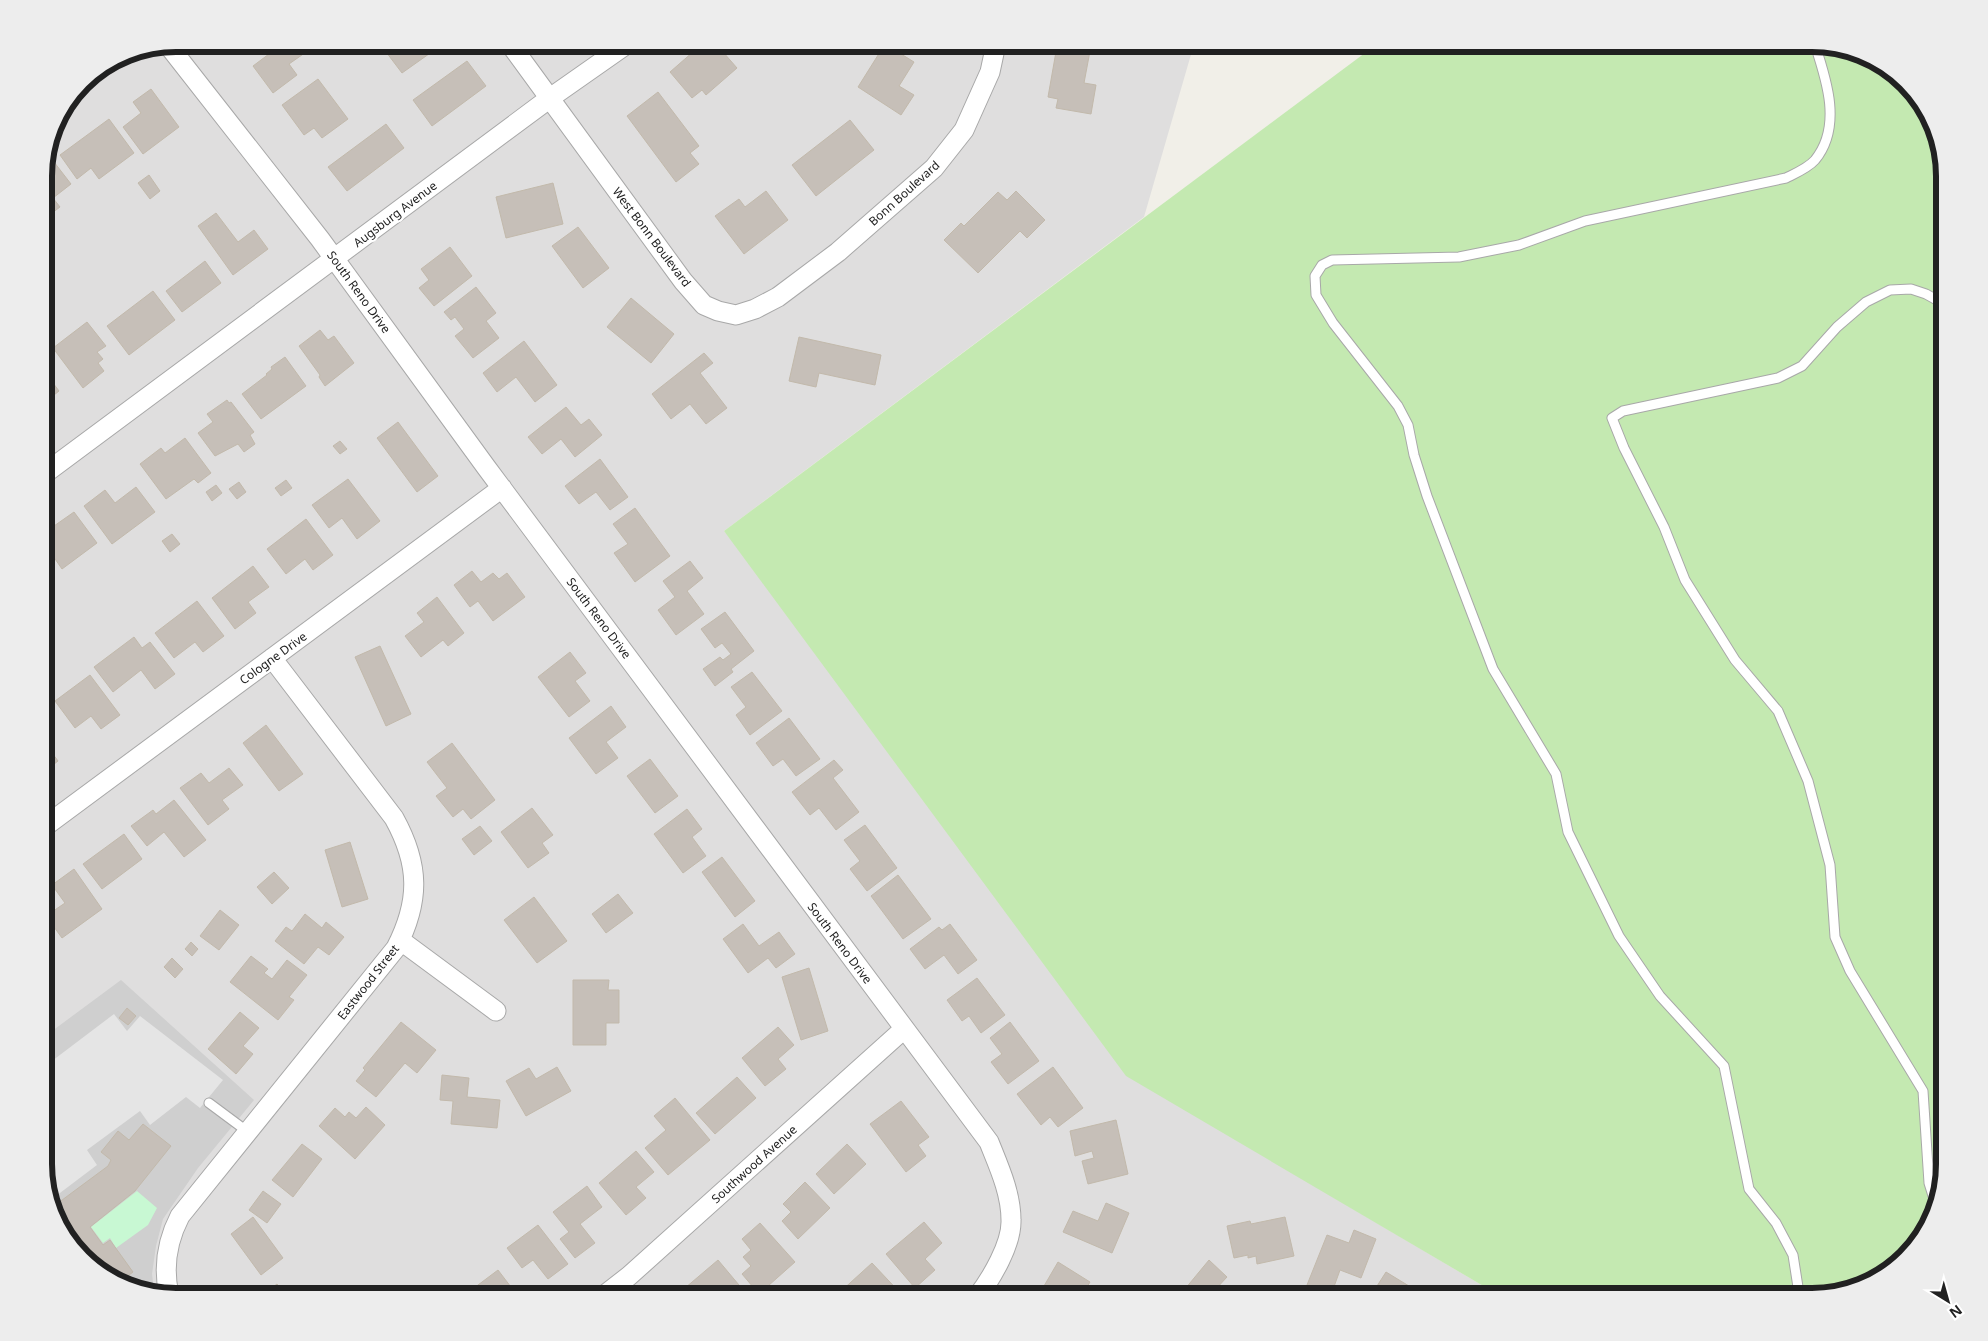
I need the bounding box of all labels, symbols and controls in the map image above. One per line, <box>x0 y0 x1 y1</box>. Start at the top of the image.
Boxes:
street label: Bonn Boulevard <box>865 157 943 229</box>
street label: Augsburg Avenue <box>350 177 440 251</box>
street label: West Bonn Boulevard <box>609 184 695 290</box>
street label: South Reno Drive <box>323 247 395 337</box>
street label: South Reno Drive <box>563 574 635 662</box>
street label: Cologne Drive <box>236 628 310 688</box>
street label: South Reno Drive <box>804 899 876 987</box>
street label: Eastwood Street <box>333 940 403 1023</box>
street label: Southwood Avenue <box>708 1121 801 1207</box>
north arrow <box>1923 1276 1973 1326</box>
text: N <box>1946 1301 1966 1323</box>

